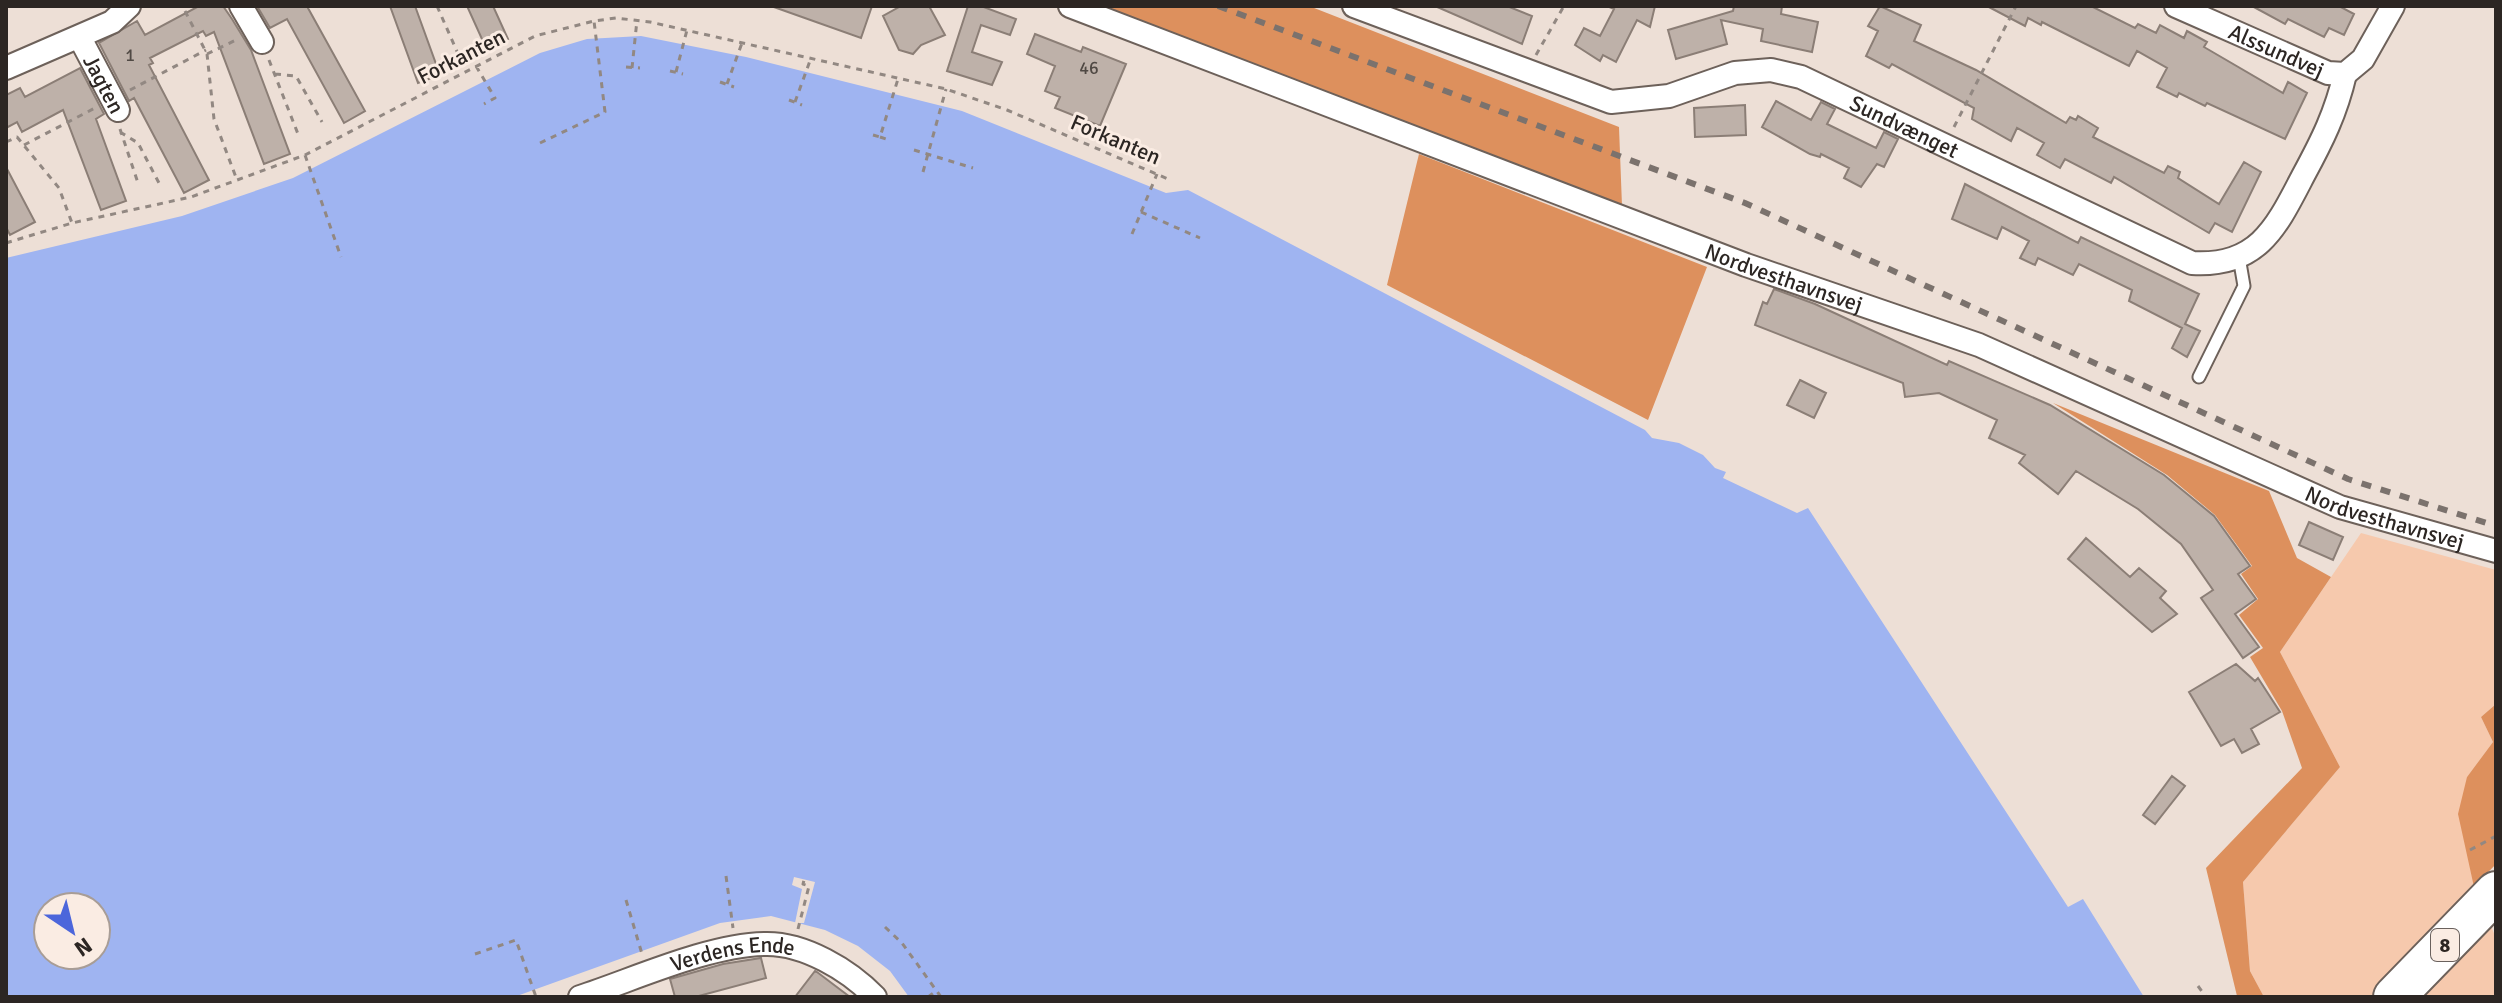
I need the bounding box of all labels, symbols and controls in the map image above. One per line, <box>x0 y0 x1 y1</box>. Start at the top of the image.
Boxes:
street label: Alssundvej <box>2225 18 2328 84</box>
street label: Forkanten <box>413 23 510 90</box>
house number: 1 <box>125 44 135 66</box>
street label: Jagten <box>77 50 130 118</box>
house number: 46 <box>1079 57 1099 79</box>
street label: Sundvænget <box>1845 89 1963 164</box>
street label: Forkanten <box>1067 108 1165 170</box>
street label: Nordvesthavnsvej <box>1701 238 1866 318</box>
street label: Nordvesthavnsvej <box>2301 480 2467 555</box>
north arrow <box>32 891 112 971</box>
road number: 8 <box>2431 929 2459 961</box>
street label: Verdens Ende <box>667 931 798 978</box>
text: N <box>69 932 97 962</box>

